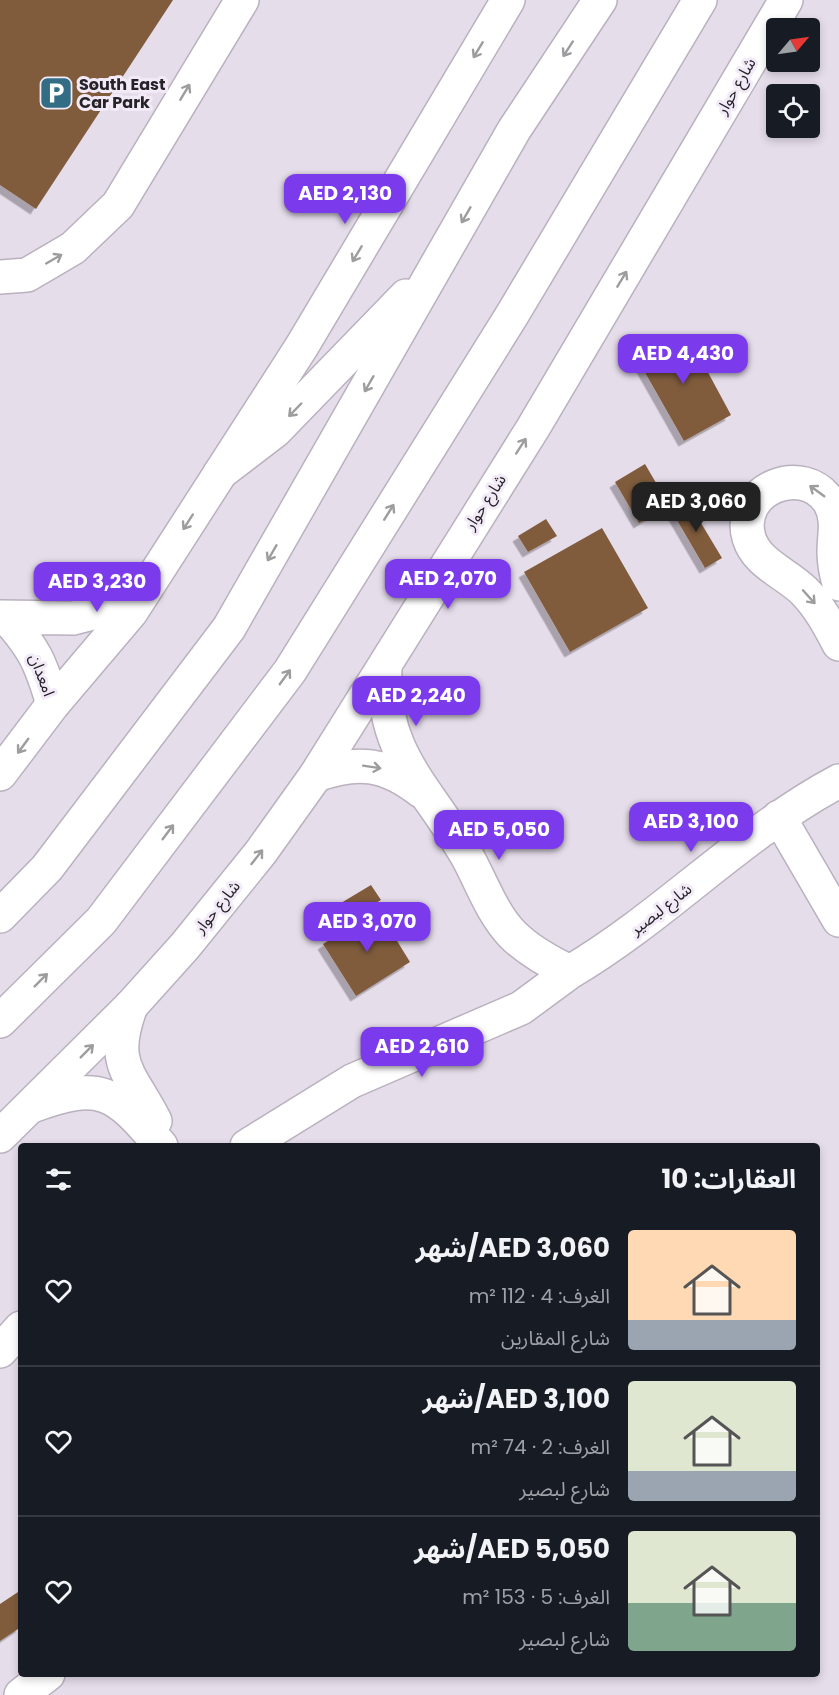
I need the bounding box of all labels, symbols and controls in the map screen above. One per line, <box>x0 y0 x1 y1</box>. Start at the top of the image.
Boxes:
north arrow <box>766 18 820 72</box>
map controls <box>766 18 820 138</box>
one-way arrow <box>561 40 573 57</box>
one-way arrow <box>472 41 484 58</box>
street label: شارع حوار <box>710 53 762 120</box>
place label: South East Car Park <box>79 73 165 114</box>
parking icon: South East Car Park <box>38 75 74 111</box>
one-way arrow <box>180 84 192 101</box>
button: locate <box>766 84 820 138</box>
pin: AED 2,130 <box>276 174 414 225</box>
text: AED 2,130 <box>298 179 392 207</box>
one-way arrow <box>460 206 472 223</box>
one-way arrow <box>351 245 363 262</box>
one-way arrow <box>45 253 62 265</box>
one-way arrow <box>616 271 628 288</box>
pin: AED 4,430 <box>614 334 752 385</box>
text: AED 4,430 <box>632 339 734 367</box>
one-way arrow <box>363 375 375 392</box>
one-way arrow <box>288 403 303 418</box>
one-way arrow <box>515 438 527 455</box>
street label: شارع حوار <box>458 470 512 536</box>
pin: AED 3,060 <box>627 482 765 533</box>
one-way arrow <box>810 485 826 497</box>
text: AED 3,060 <box>646 487 747 515</box>
one-way arrow <box>383 503 396 520</box>
one-way arrow <box>182 513 194 530</box>
one-way arrow <box>266 544 277 562</box>
pin: AED 2,070 <box>379 559 517 610</box>
pin: AED 3,230 <box>28 562 166 613</box>
text: AED 2,070 <box>399 564 497 592</box>
text: AED 3,230 <box>48 567 146 595</box>
one-way arrow <box>802 589 816 604</box>
street label: امعدان <box>23 650 61 700</box>
one-way arrow <box>279 669 292 685</box>
pin: AED 2,240 <box>347 676 485 727</box>
text: AED 2,240 <box>366 681 466 709</box>
one-way arrow <box>17 738 29 754</box>
one-way arrow <box>361 762 381 773</box>
pin: AED 3,100 <box>622 802 760 853</box>
text: AED 3,100 <box>643 807 739 835</box>
pin: AED 5,050 <box>430 810 568 861</box>
text: AED 5,050 <box>448 815 550 843</box>
one-way arrow <box>162 825 174 841</box>
one-way arrow <box>250 849 263 865</box>
street label: شارع حوار <box>188 876 246 940</box>
street label: شارع لبصير <box>625 878 697 942</box>
pin: AED 3,070 <box>298 902 436 953</box>
text: AED 3,070 <box>318 907 416 935</box>
one-way arrow <box>34 973 49 987</box>
pin: AED 2,610 <box>353 1027 491 1078</box>
text: AED 2,610 <box>375 1032 469 1060</box>
one-way arrow <box>79 1043 94 1058</box>
text: العقارات: 10 <box>661 1161 796 1197</box>
icon: filters <box>42 1163 75 1196</box>
text: AED 3,060/شهر <box>416 1230 610 1266</box>
icon: home <box>676 1254 748 1326</box>
icon: heart <box>42 1274 75 1307</box>
text: الغرف: 4 · 112 m² <box>469 1282 610 1310</box>
text: شارع المقارين <box>501 1324 610 1352</box>
text: AED 3,100/شهر <box>422 1381 610 1417</box>
icon: home <box>676 1405 748 1477</box>
icon: heart <box>42 1425 75 1458</box>
text: الغرف: 2 · 74 m² <box>471 1433 610 1461</box>
text: شارع لبصير <box>519 1475 610 1503</box>
text: AED 5,050/شهر <box>414 1531 610 1567</box>
icon: home <box>676 1555 748 1627</box>
icon: heart <box>42 1575 75 1608</box>
text: الغرف: 5 · 153 m² <box>462 1583 610 1611</box>
text: شارع لبصير <box>519 1625 610 1653</box>

